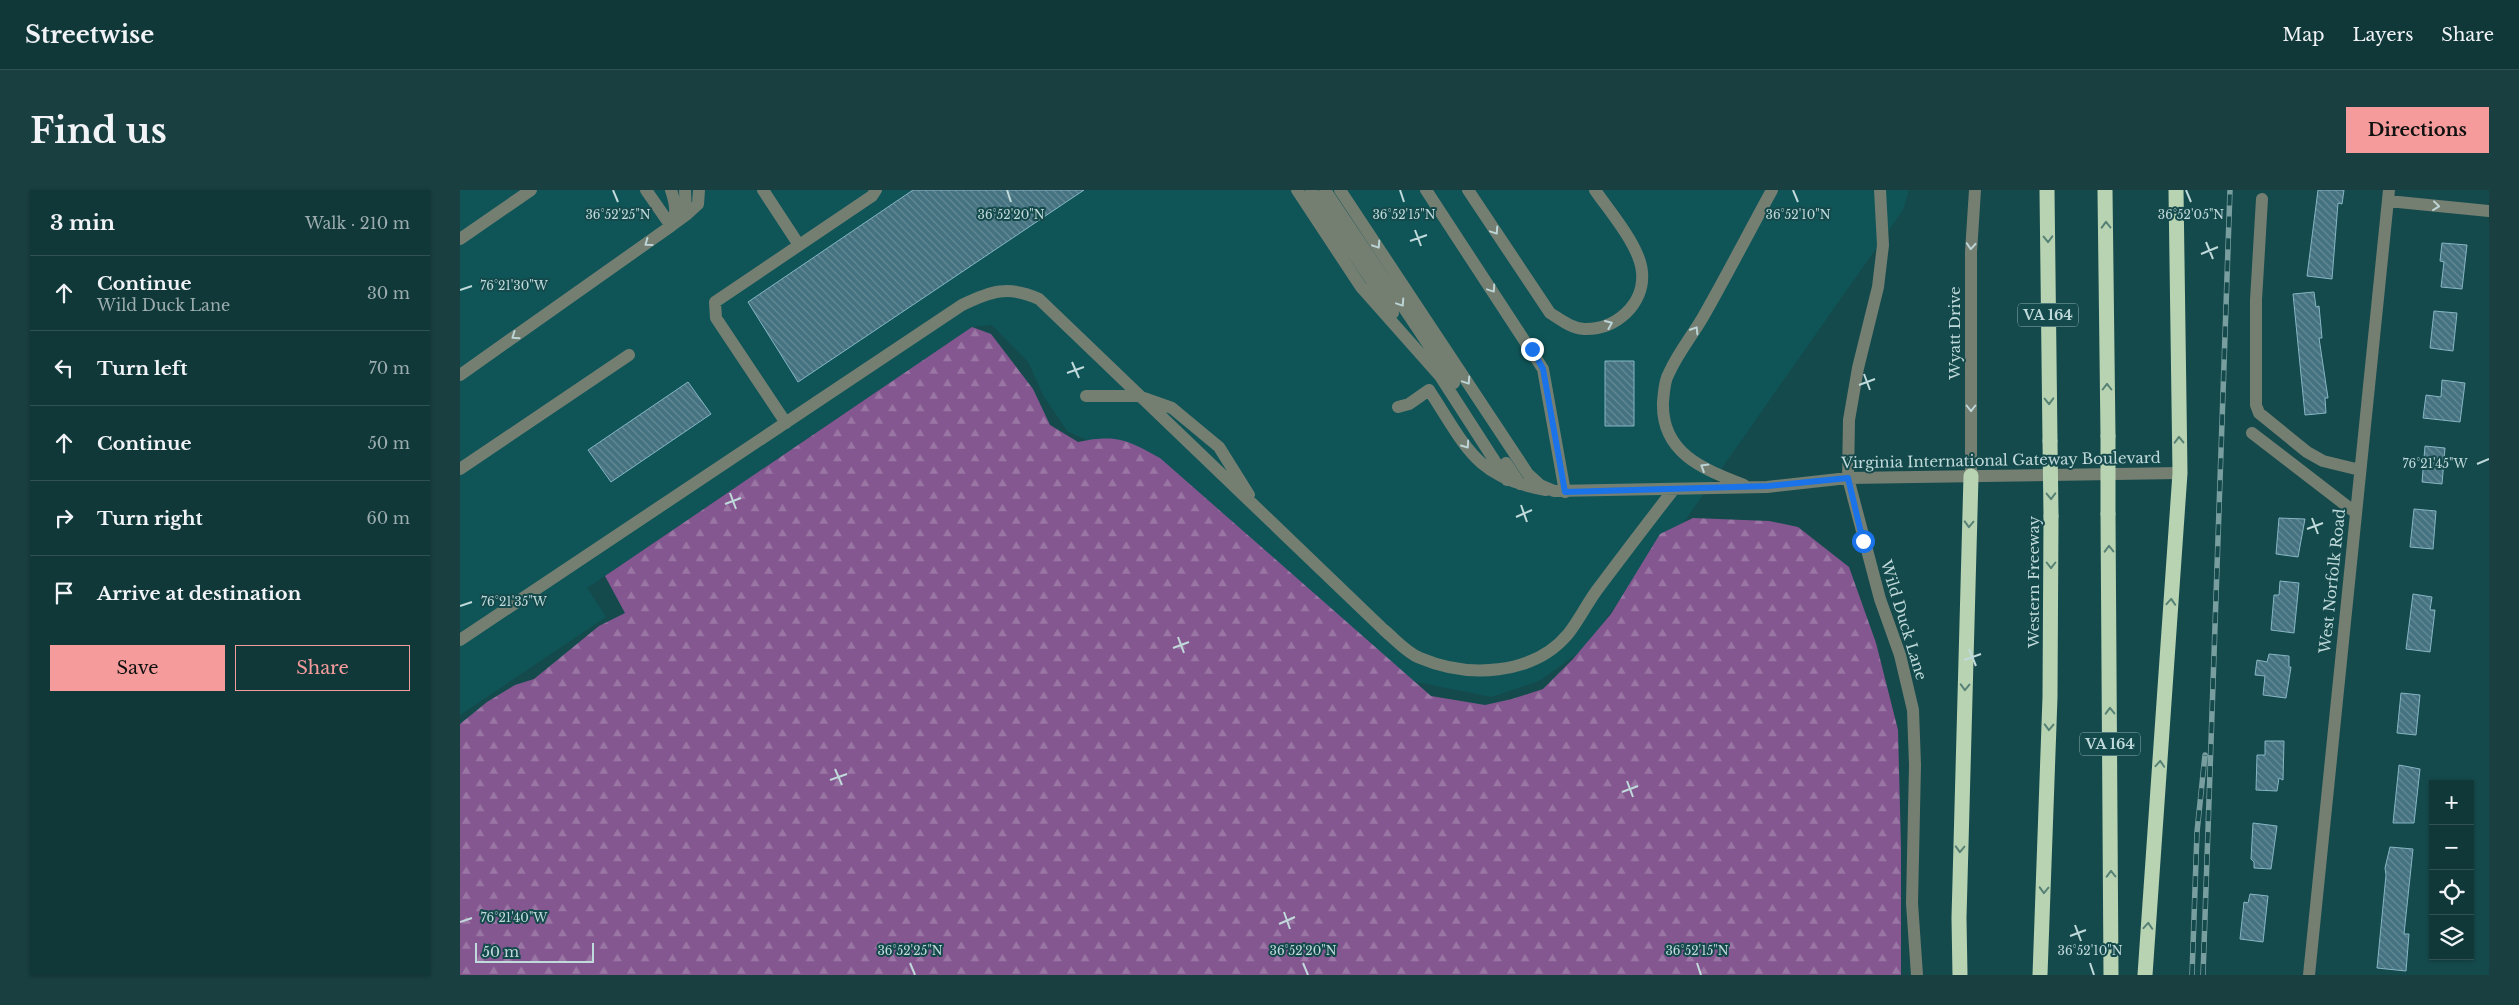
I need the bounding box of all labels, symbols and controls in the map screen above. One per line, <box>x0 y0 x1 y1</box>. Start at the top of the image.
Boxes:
text: Streetwise <box>25 20 154 49</box>
text: Map <box>2283 24 2324 46</box>
text: Layers <box>2352 24 2413 46</box>
text: Share <box>2441 24 2494 46</box>
button: Directions <box>2346 107 2489 153</box>
text: Find us <box>30 109 167 152</box>
one-way arrow <box>2432 200 2440 211</box>
text: 36°52'25"N <box>585 207 651 222</box>
text: 36°52'20"N <box>978 207 1045 222</box>
text: 36°52'15"N <box>1372 207 1436 222</box>
text: 36°52'10"N <box>1766 207 1831 222</box>
text: 36°52'05"N <box>2158 207 2224 222</box>
text: 3 min <box>50 210 115 236</box>
text: Walk · 210 m <box>305 213 410 233</box>
one-way arrow <box>2101 220 2111 228</box>
one-way arrow <box>1489 225 1498 234</box>
one-way arrow <box>2043 235 2053 243</box>
one-way arrow <box>644 237 654 246</box>
one-way arrow <box>1371 240 1380 249</box>
one-way arrow <box>1966 242 1977 250</box>
text: Continue <box>97 272 192 295</box>
text: 76°21'30"W <box>480 278 549 293</box>
icon: ahead <box>50 279 78 307</box>
text: 30 m <box>367 283 410 303</box>
one-way arrow <box>1486 283 1495 292</box>
street label: Wyatt Drive <box>1945 286 1964 381</box>
text: Wild Duck Lane <box>97 295 230 315</box>
one-way arrow <box>1395 297 1404 307</box>
road number: VA 164 <box>2018 304 2078 326</box>
one-way arrow <box>1604 320 1613 331</box>
one-way arrow <box>1689 327 1698 336</box>
one-way arrow <box>511 330 521 339</box>
route end <box>1521 338 1544 361</box>
icon: left <box>50 354 78 382</box>
text: Turn left <box>97 357 188 380</box>
text: 70 m <box>369 358 410 378</box>
one-way arrow <box>1460 375 1470 384</box>
one-way arrow <box>2102 383 2112 390</box>
one-way arrow <box>2044 398 2054 405</box>
one-way arrow <box>1966 404 1976 412</box>
icon: ahead <box>50 429 78 457</box>
text: Continue <box>97 432 192 455</box>
text: 50 m <box>368 433 410 453</box>
one-way arrow <box>2174 436 2185 444</box>
one-way arrow <box>1460 439 1468 448</box>
street label: Virginia International Gateway Boulevard <box>1840 448 2161 472</box>
text: 76°21'45"W <box>2402 456 2468 471</box>
one-way arrow <box>1700 464 1709 474</box>
one-way arrow <box>2045 492 2056 500</box>
icon: right <box>50 504 78 532</box>
text: Turn right <box>97 507 203 530</box>
street label: West Norfolk Road <box>2315 507 2349 656</box>
text: 60 m <box>367 508 410 528</box>
street label: Western Freeway <box>2024 516 2043 649</box>
one-way arrow <box>1964 521 1975 529</box>
route start <box>1852 530 1875 553</box>
one-way arrow <box>2103 545 2114 553</box>
street label: Wild Duck Lane <box>1876 557 1931 682</box>
one-way arrow <box>2045 561 2056 569</box>
icon: arrive <box>50 579 78 607</box>
text: Arrive at destination <box>97 582 301 605</box>
text: 76°21'35"W <box>481 594 548 609</box>
one-way arrow <box>2165 598 2176 606</box>
button: Save <box>50 645 225 691</box>
button: Share <box>235 645 410 691</box>
one-way arrow <box>1960 684 1970 691</box>
one-way arrow <box>2105 707 2115 715</box>
one-way arrow <box>2043 724 2054 732</box>
road number: VA 164 <box>2080 732 2140 756</box>
one-way arrow <box>2154 760 2165 768</box>
map controls <box>2429 780 2474 960</box>
button: + <box>2429 780 2474 825</box>
button: − <box>2429 825 2474 870</box>
one-way arrow <box>1955 846 1966 854</box>
one-way arrow <box>2106 870 2117 878</box>
button: locate <box>2429 870 2474 915</box>
one-way arrow <box>2039 886 2049 894</box>
text: 76°21'40"W <box>481 910 548 925</box>
button: layers <box>2429 915 2474 960</box>
one-way arrow <box>2143 922 2154 930</box>
scale bar <box>475 940 594 963</box>
text: 50 m <box>482 943 519 961</box>
text: 36°52'25"N <box>877 943 943 958</box>
text: 36°52'20"N <box>1270 943 1337 958</box>
text: 36°52'15"N <box>1665 943 1729 958</box>
text: 36°52'10"N <box>2058 943 2123 958</box>

